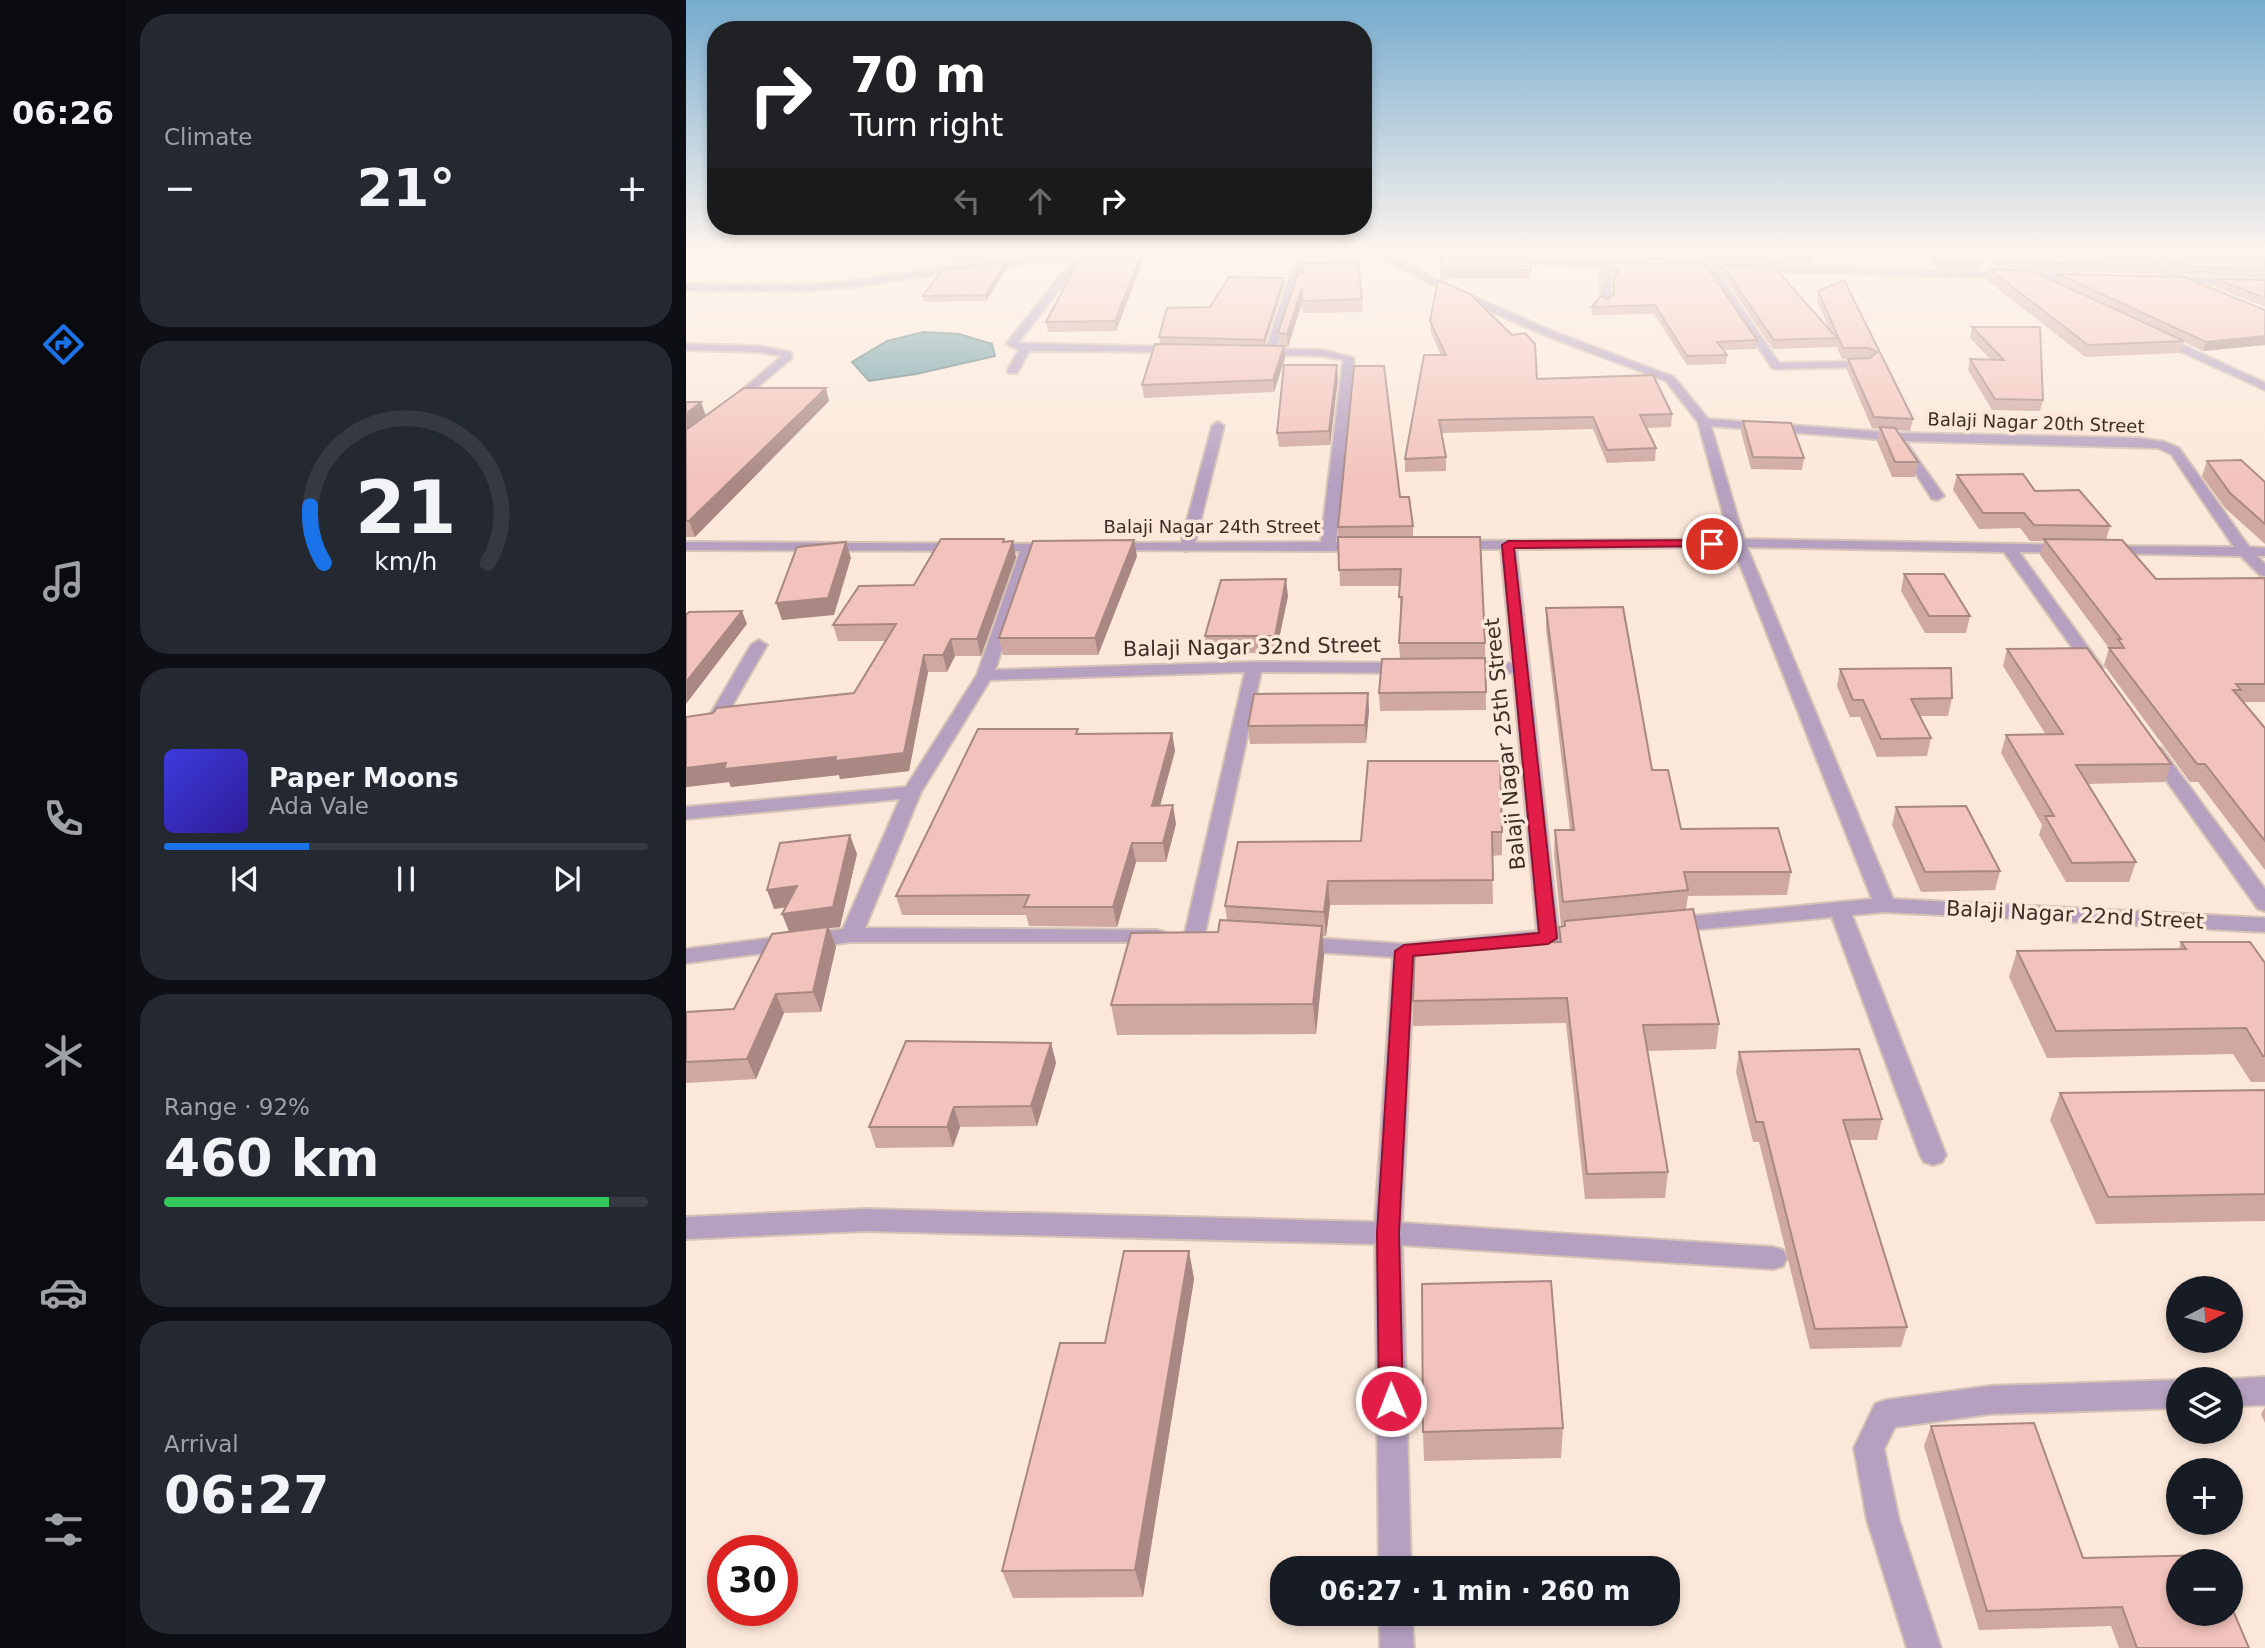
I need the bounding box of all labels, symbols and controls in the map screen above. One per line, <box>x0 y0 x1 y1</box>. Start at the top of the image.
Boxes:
text: 70 m <box>850 47 986 104</box>
icon: right <box>735 49 826 140</box>
text: 06:26 <box>12 94 114 132</box>
text: Turn right <box>850 106 1003 144</box>
text: Climate <box>164 124 253 150</box>
text: 21° <box>357 158 455 218</box>
text: − <box>164 166 196 210</box>
text: + <box>616 166 648 210</box>
icon: left <box>948 182 986 220</box>
icon: ahead <box>1021 182 1059 220</box>
icon: right <box>1094 182 1132 220</box>
icon: directions <box>39 320 88 369</box>
street label: Balaji Nagar 20th Street <box>1927 408 2145 437</box>
text: 21 <box>355 466 457 551</box>
pin <box>1682 514 1742 574</box>
street label: Balaji Nagar 24th Street <box>1104 516 1321 537</box>
icon: arrive <box>1693 525 1731 563</box>
text: km/h <box>374 547 438 576</box>
icon: music <box>39 557 88 606</box>
street label: Balaji Nagar 25th Street <box>1480 617 1530 871</box>
street label: Balaji Nagar 32nd Street <box>1123 633 1381 661</box>
text: Paper Moons <box>269 763 459 793</box>
text: Ada Vale <box>269 793 369 819</box>
icon: phone <box>39 794 88 843</box>
icon: previous <box>226 860 264 898</box>
icon: pause <box>387 860 425 898</box>
icon: next <box>548 860 586 898</box>
street label: Balaji Nagar 22nd Street <box>1945 896 2205 934</box>
icon: climate <box>39 1031 88 1080</box>
text: Range · 92% <box>164 1094 310 1120</box>
text: 460 km <box>164 1128 379 1188</box>
icon: car <box>39 1268 88 1317</box>
north arrow <box>2166 1276 2244 1353</box>
map controls <box>2166 1276 2243 1626</box>
position arrow <box>1354 1364 1428 1438</box>
button: layers <box>2166 1367 2243 1444</box>
text: Arrival <box>164 1431 239 1457</box>
button: + <box>2166 1458 2243 1535</box>
text: 06:27 <box>164 1465 330 1525</box>
icon: filters <box>39 1505 88 1554</box>
speed limit sign: 30 <box>707 1535 798 1626</box>
button: − <box>2166 1549 2243 1626</box>
text: 06:27 · 1 min · 260 m <box>1320 1576 1630 1606</box>

